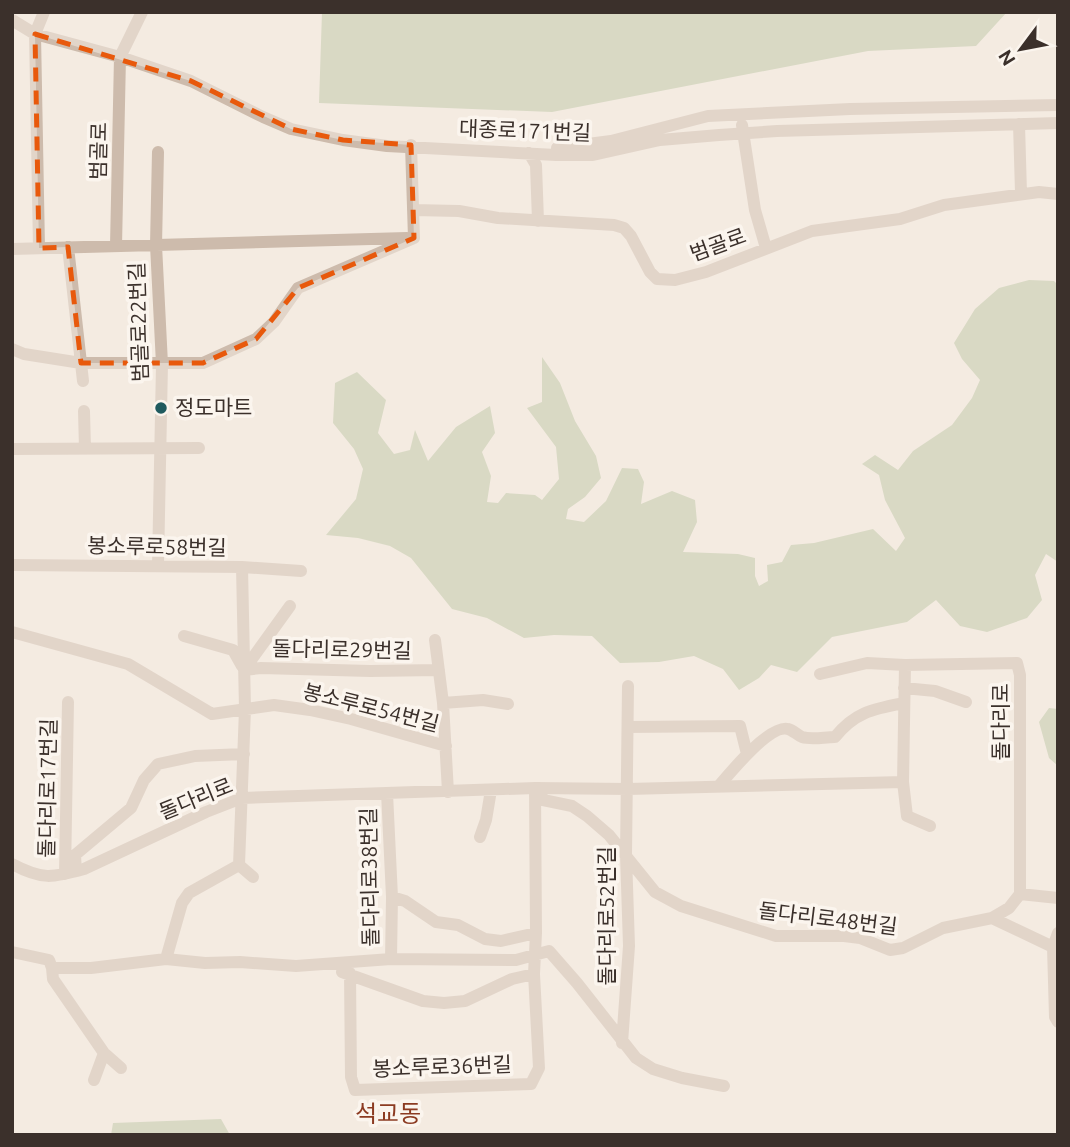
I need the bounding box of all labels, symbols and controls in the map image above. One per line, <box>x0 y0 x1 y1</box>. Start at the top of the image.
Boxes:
north arrow <box>986 14 1056 84</box>
text: N <box>993 46 1020 70</box>
street label: 대종로171번길 <box>459 116 591 144</box>
street label: 범골로 <box>85 122 111 180</box>
street label: 범골로 <box>686 223 749 265</box>
street label: 범골로22번길 <box>124 262 152 383</box>
place label: 정도마트 <box>175 395 252 419</box>
marker: 정도마트 <box>153 400 169 416</box>
street label: 봉소루로58번길 <box>87 533 227 559</box>
street label: 돌다리로29번길 <box>272 636 412 662</box>
street label: 봉소루로54번길 <box>301 678 442 736</box>
street label: 돌다리로 <box>988 683 1012 761</box>
street label: 돌다리로17번길 <box>34 718 60 858</box>
street label: 돌다리로 <box>155 772 236 824</box>
street label: 돌다리로38번길 <box>356 807 382 947</box>
street label: 돌다리로52번길 <box>594 846 618 986</box>
street label: 돌다리로48번길 <box>757 898 899 938</box>
street label: 봉소루로36번길 <box>372 1052 512 1080</box>
district label: 석교동 <box>355 1100 421 1127</box>

